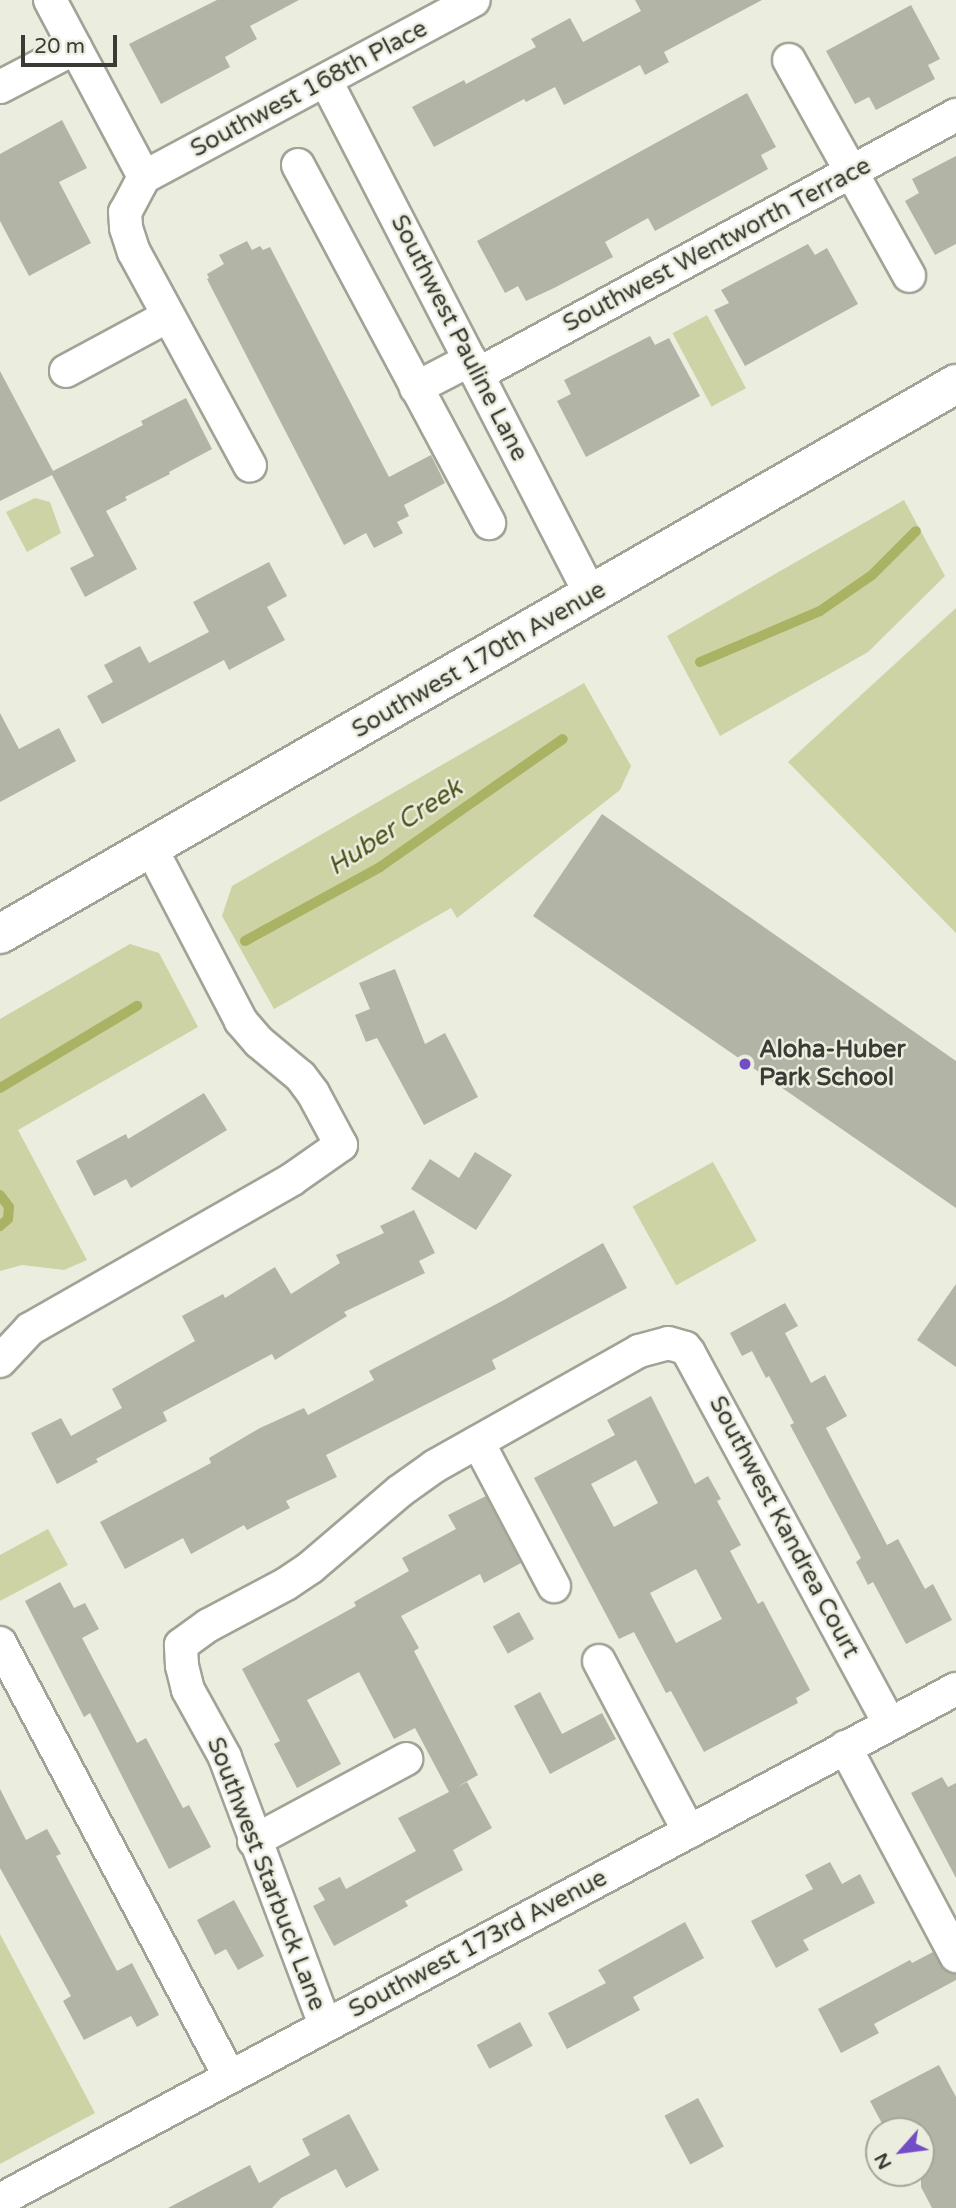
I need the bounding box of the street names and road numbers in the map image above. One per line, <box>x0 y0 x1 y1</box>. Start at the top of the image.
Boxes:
street label: Southwest 168th Place <box>186 14 432 164</box>
street label: Southwest Wentworth Terrace <box>558 151 876 339</box>
street label: Southwest Pauline Lane <box>384 210 534 466</box>
street label: Southwest 170th Avenue <box>347 576 611 744</box>
street label: Southwest Kandrea Court <box>703 1391 865 1663</box>
street label: Southwest Starbuck Lane <box>201 1733 331 2015</box>
street label: Southwest 173rd Avenue <box>344 1864 612 2024</box>

